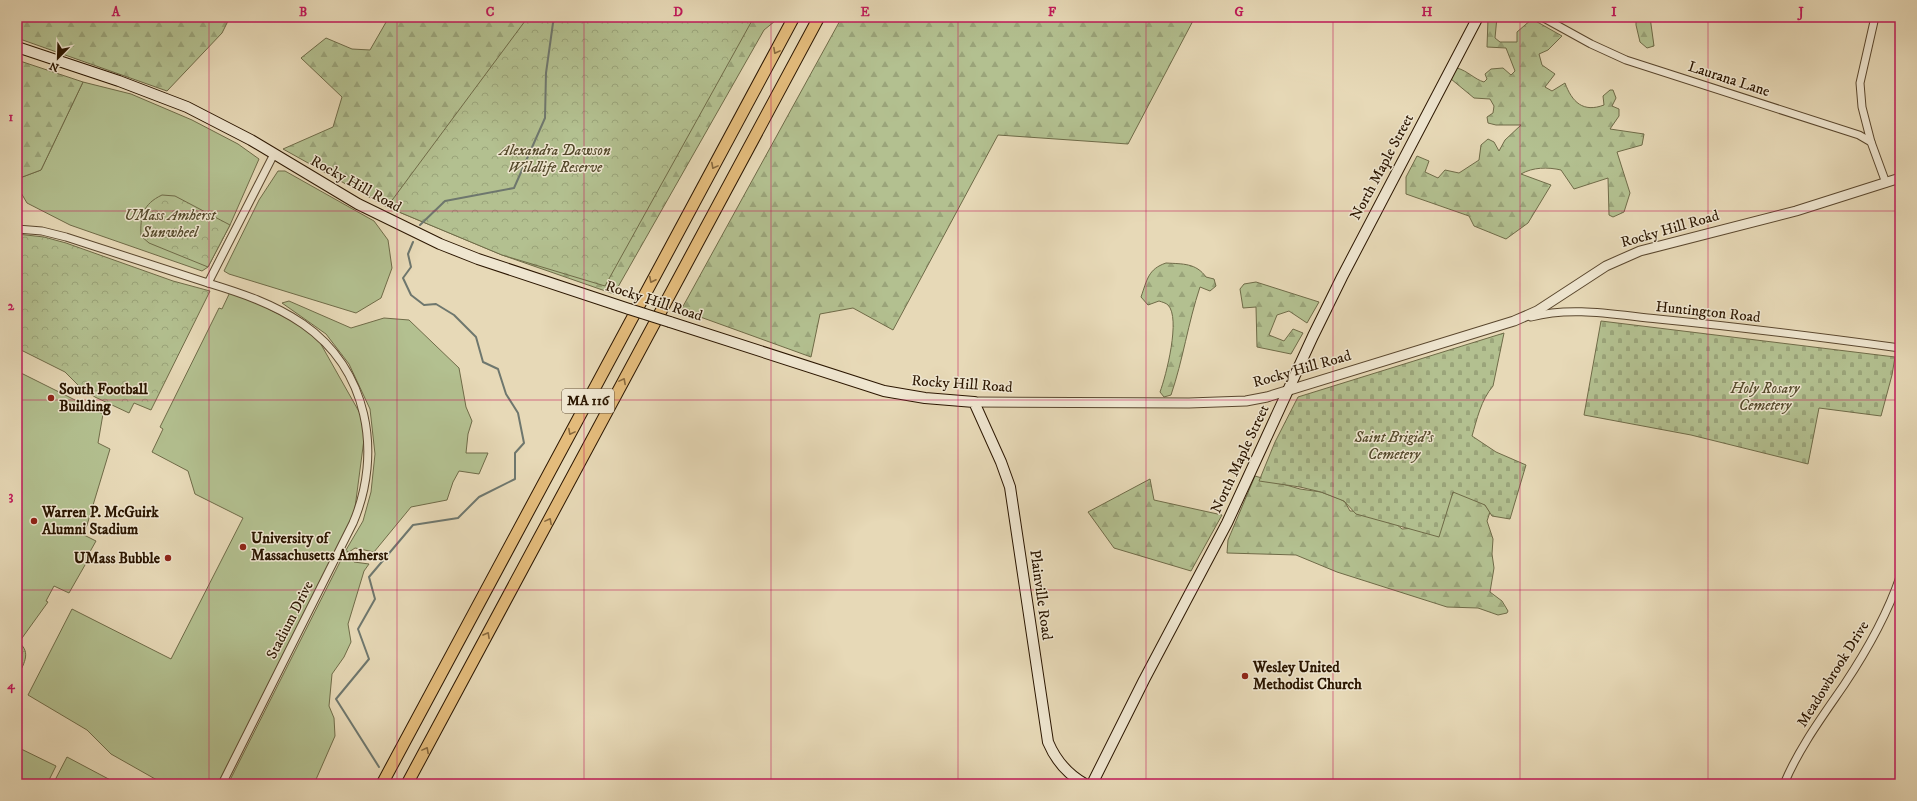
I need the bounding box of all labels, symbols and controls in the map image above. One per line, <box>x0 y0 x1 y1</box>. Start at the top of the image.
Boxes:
text: A <box>111 4 121 20</box>
text: B <box>299 4 307 20</box>
text: C <box>486 4 495 20</box>
text: D <box>673 4 683 20</box>
text: E <box>860 4 870 20</box>
text: F <box>1048 4 1057 20</box>
text: G <box>1234 4 1244 20</box>
text: H <box>1422 4 1433 20</box>
text: I <box>1611 4 1617 20</box>
text: J <box>1796 4 1804 21</box>
north arrow <box>38 38 78 78</box>
one-way arrow <box>773 47 780 55</box>
street label: Laurana Lane <box>1686 57 1772 101</box>
text: N <box>48 58 61 74</box>
text: 1 <box>9 109 14 125</box>
street label: North Maple Street <box>1346 110 1418 223</box>
park label: Alexandra Dawson Wildlife Reserve <box>498 141 611 177</box>
street label: Rocky Hill Road <box>307 151 405 217</box>
one-way arrow <box>711 162 719 169</box>
park label: UMass Amherst Sunwheel <box>124 206 217 242</box>
street label: Rocky Hill Road <box>1619 206 1722 252</box>
street label: Rocky Hill Road <box>603 276 706 326</box>
one-way arrow <box>649 276 657 283</box>
street label: Huntington Road <box>1655 297 1762 327</box>
text: 2 <box>8 298 15 314</box>
street label: Rocky Hill Road <box>1251 346 1354 392</box>
street label: Rocky Hill Road <box>911 371 1014 397</box>
one-way arrow <box>619 378 626 386</box>
park label: Holy Rosary Cemetery <box>1730 379 1800 415</box>
place label: South Football Building <box>59 380 148 416</box>
road number: MA 116 <box>562 389 614 413</box>
marker: South Football Building <box>46 393 56 403</box>
street label: North Maple Street <box>1207 402 1274 516</box>
one-way arrow <box>569 428 576 435</box>
park label: Saint Brigid's Cemetery <box>1353 428 1434 464</box>
text: 3 <box>9 488 14 504</box>
place label: Warren P. McGuirk Alumni Stadium <box>41 503 159 539</box>
marker: Warren P. McGuirk Alumni Stadium <box>29 516 39 526</box>
one-way arrow <box>544 518 552 525</box>
place label: University of Massachusetts Amherst <box>251 529 388 565</box>
marker: University of Massachusetts Amherst <box>238 542 248 552</box>
place label: UMass Bubble <box>74 549 161 568</box>
street label: Plainville Road <box>1025 549 1057 642</box>
marker: UMass Bubble <box>163 553 173 563</box>
street label: Stadium Drive <box>262 578 318 662</box>
street label: Meadowbrook Drive <box>1793 617 1873 731</box>
one-way arrow <box>482 632 490 639</box>
place label: Wesley United Methodist Church <box>1252 658 1362 694</box>
marker: Wesley United Methodist Church <box>1240 671 1250 681</box>
text: 4 <box>6 677 15 694</box>
one-way arrow <box>421 746 428 754</box>

